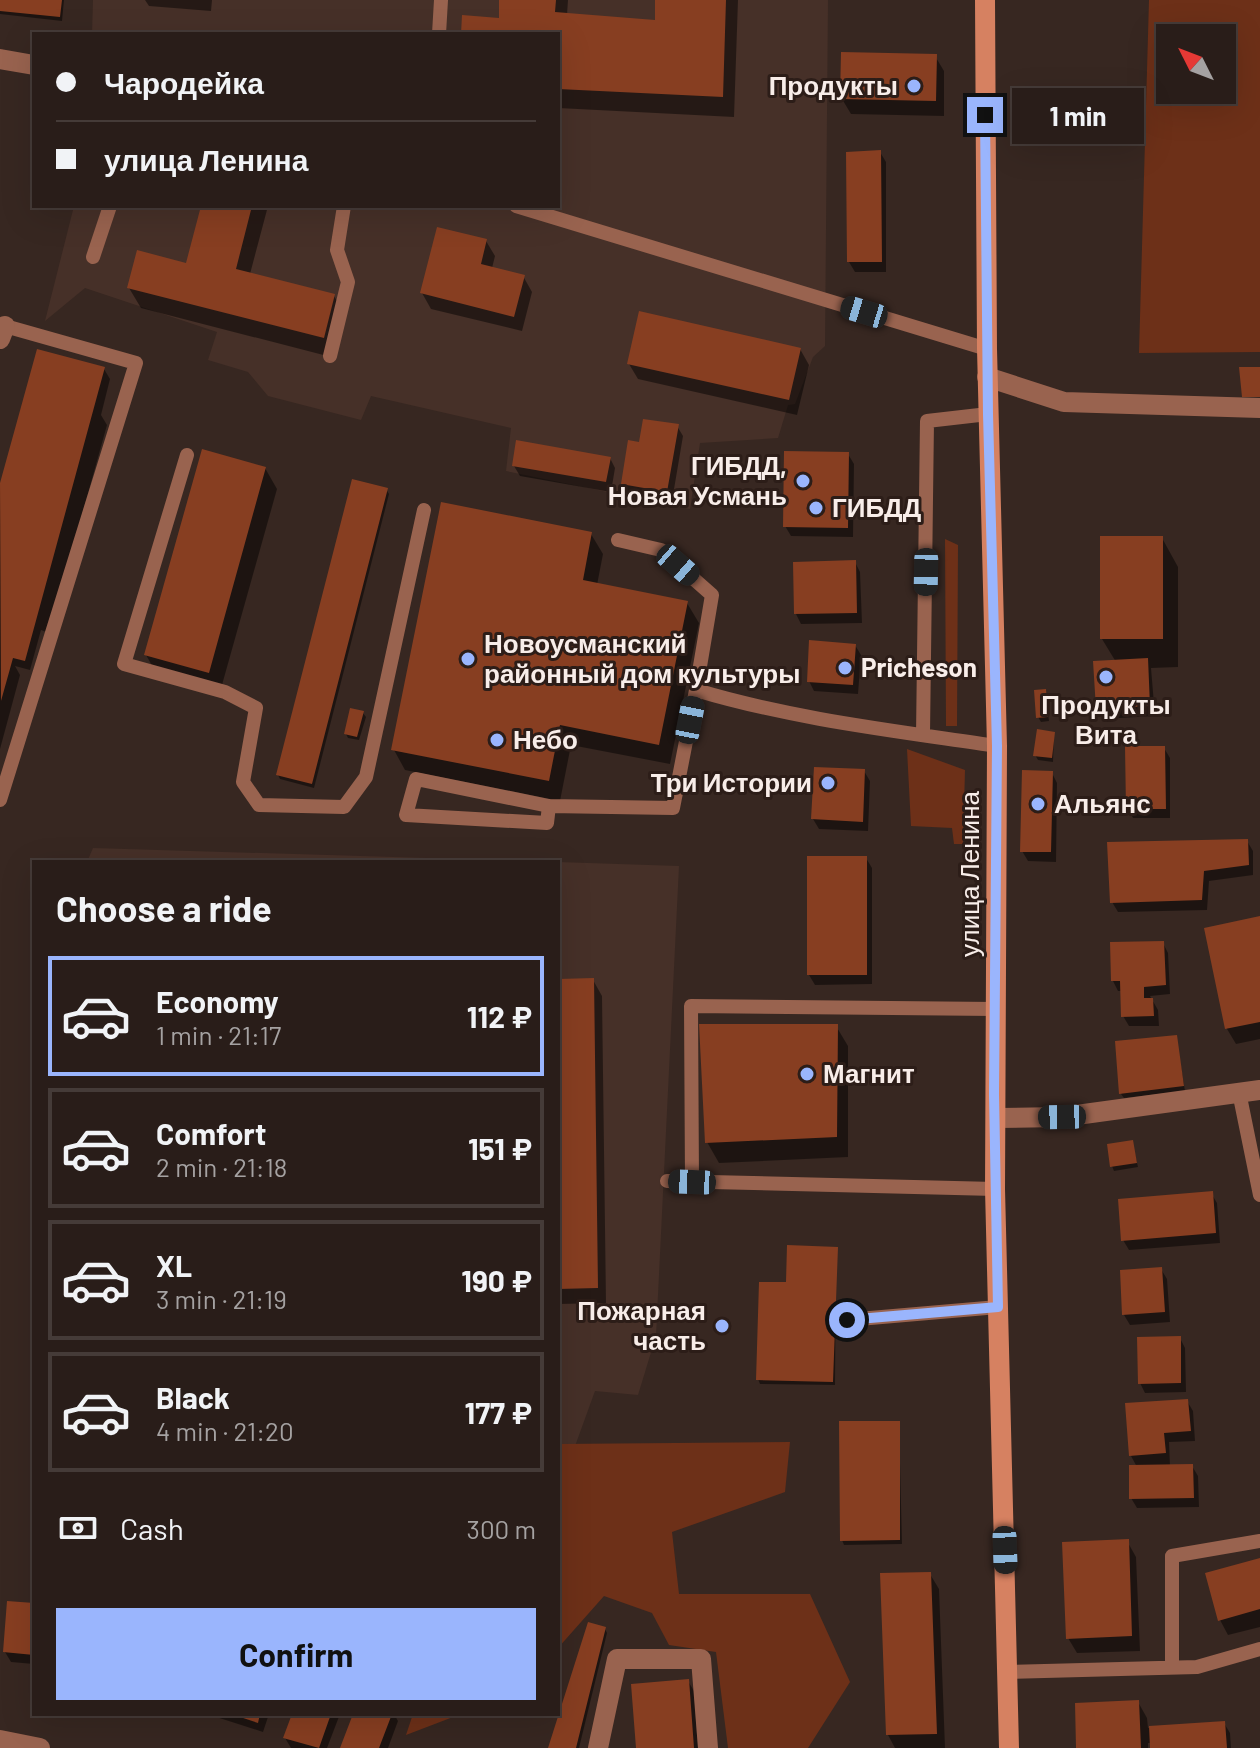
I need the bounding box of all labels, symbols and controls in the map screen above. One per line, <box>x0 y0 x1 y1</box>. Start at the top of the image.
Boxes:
north arrow <box>1156 24 1236 104</box>
map controls <box>1156 24 1236 104</box>
text: Чародейка <box>104 64 264 100</box>
place label: Продукты <box>769 69 898 100</box>
marker: Продукты <box>905 77 923 95</box>
callout: 1 min <box>1013 87 1145 143</box>
route end <box>967 97 1003 133</box>
text: 1 min <box>1050 100 1106 131</box>
text: улица Ленина <box>104 141 308 177</box>
car <box>838 294 890 330</box>
place label: ГИБДД, Новая Усмань <box>608 449 787 510</box>
marker: ГИБДД, Новая Усмань <box>794 472 812 490</box>
place label: ГИБДД <box>832 491 922 522</box>
marker: ГИБДД <box>807 499 825 517</box>
car <box>652 540 704 590</box>
car <box>914 548 938 596</box>
place label: Новоусманский районный дом культуры <box>484 627 800 688</box>
marker: Новоусманский районный дом культуры <box>459 650 477 668</box>
place label: Pricheson <box>861 651 977 682</box>
marker: Pricheson <box>836 659 854 677</box>
marker: Продукты Вита <box>1097 668 1115 686</box>
place label: Продукты Вита <box>1041 688 1171 749</box>
car <box>674 694 706 746</box>
place label: Небо <box>513 723 578 754</box>
marker: Небо <box>488 731 506 749</box>
place label: Три Истории <box>651 766 812 797</box>
marker: Три Истории <box>819 774 837 792</box>
place label: Альянс <box>1054 787 1151 818</box>
street label: улица Ленина <box>953 791 984 957</box>
marker: Альянс <box>1029 795 1047 813</box>
text: Choose a ride <box>56 886 272 929</box>
icon: car <box>60 980 132 1052</box>
text: Economy <box>156 983 279 1019</box>
text: 112 ₽ <box>467 998 532 1034</box>
text: 1 min · 21:17 <box>156 1019 281 1050</box>
place label: Магнит <box>823 1057 915 1088</box>
marker: Магнит <box>798 1065 816 1083</box>
car <box>1038 1105 1086 1129</box>
icon: car <box>60 1112 132 1184</box>
text: Comfort <box>156 1115 266 1151</box>
text: 151 ₽ <box>468 1130 532 1166</box>
text: 2 min · 21:18 <box>156 1151 287 1182</box>
car <box>668 1169 716 1195</box>
icon: car <box>60 1244 132 1316</box>
text: XL <box>156 1247 192 1283</box>
text: 190 ₽ <box>461 1262 532 1298</box>
text: 3 min · 21:19 <box>156 1283 287 1314</box>
place label: Пожарная часть <box>577 1294 706 1355</box>
route start <box>829 1302 865 1338</box>
marker: Пожарная часть <box>713 1317 731 1335</box>
icon: car <box>60 1376 132 1448</box>
text: Black <box>156 1379 230 1415</box>
text: 177 ₽ <box>465 1394 532 1430</box>
text: 4 min · 21:20 <box>156 1415 294 1446</box>
icon: cash <box>56 1506 100 1550</box>
text: Cash <box>120 1510 184 1546</box>
text: 300 m <box>467 1513 536 1544</box>
car <box>992 1526 1018 1574</box>
button: Confirm <box>56 1608 536 1700</box>

